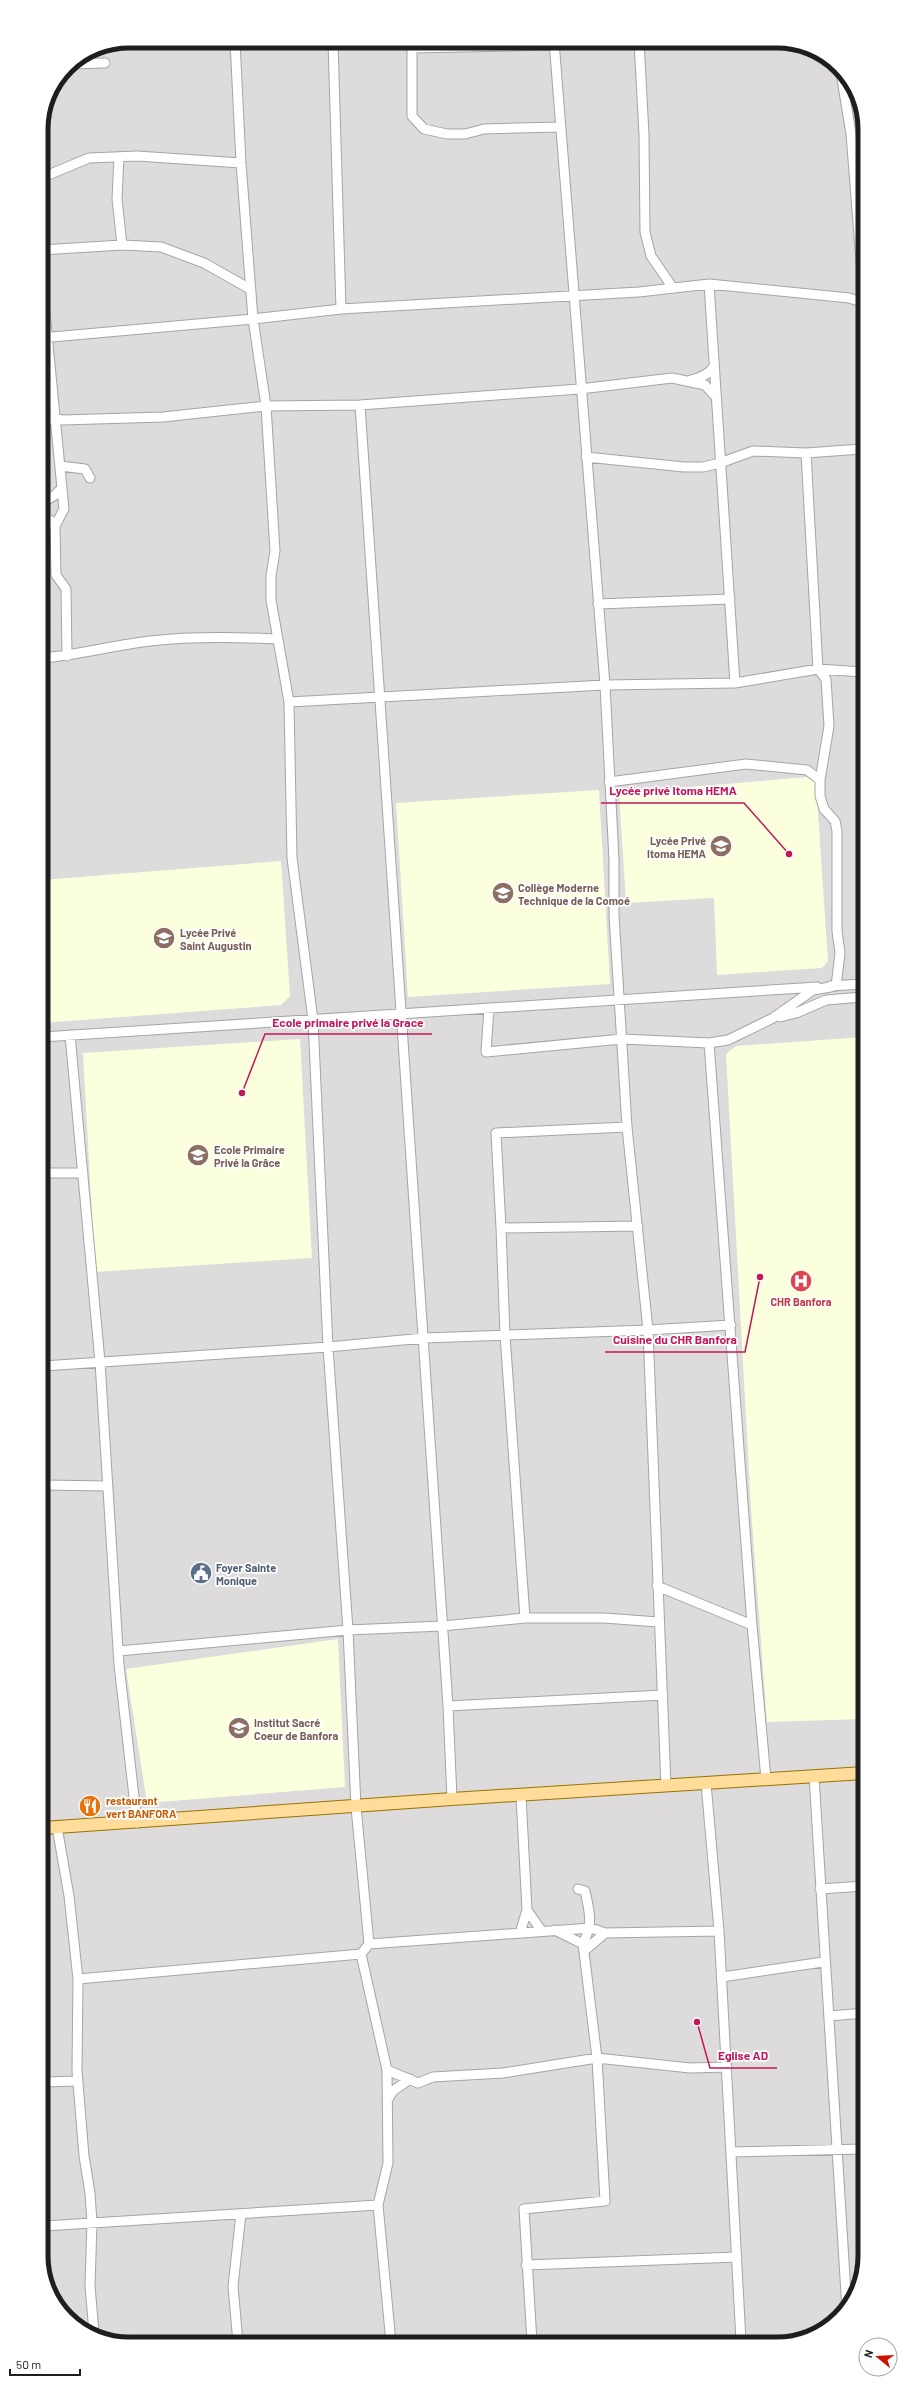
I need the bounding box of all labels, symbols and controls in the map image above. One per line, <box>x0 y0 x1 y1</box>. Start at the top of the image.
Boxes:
callout: Lycée privé Itoma HEMA <box>601 779 744 803</box>
text: Lycée privé Itoma HEMA <box>609 783 737 797</box>
school or university icon: Lycée Privé Itoma HEMA <box>708 833 734 859</box>
place label: Lycée Privé Itoma HEMA <box>647 834 707 860</box>
school or university icon: Collège Moderne Technique de la Comoé <box>490 880 516 906</box>
place label: Collège Moderne Technique de la Comoé <box>518 881 630 907</box>
school or university icon: Lycée Privé Saint Augustin <box>151 925 177 951</box>
place label: Lycée Privé Saint Augustin <box>180 926 252 952</box>
callout: Ecole primaire privé la Grace <box>265 1010 432 1034</box>
text: Ecole primaire privé la Grace <box>272 1015 424 1029</box>
school or university icon: Ecole Primaire Privé la Grâce <box>185 1142 211 1168</box>
place label: Ecole Primaire Privé la Grâce <box>214 1143 285 1169</box>
hospital icon: CHR Banfora <box>788 1268 814 1294</box>
place label: CHR Banfora <box>770 1295 832 1308</box>
callout: Cuisine du CHR Banfora <box>605 1328 745 1352</box>
text: Cuisine du CHR Banfora <box>613 1332 737 1346</box>
public building icon: Foyer Sainte Monique <box>188 1560 214 1586</box>
place label: Foyer Sainte Monique <box>216 1561 276 1587</box>
school or university icon: Institut Sacré Coeur de Banfora <box>226 1715 252 1741</box>
place label: Institut Sacré Coeur de Banfora <box>254 1716 338 1742</box>
restaurant icon: restaurant vert BANFORA <box>77 1793 103 1819</box>
place label: restaurant vert BANFORA <box>106 1794 177 1820</box>
callout: Eglise AD <box>710 2044 777 2068</box>
text: Eglise AD <box>718 2048 768 2062</box>
north arrow <box>858 2337 898 2377</box>
text: N <box>861 2348 875 2359</box>
scale bar <box>10 2351 80 2377</box>
text: 50 m <box>16 2357 41 2371</box>

